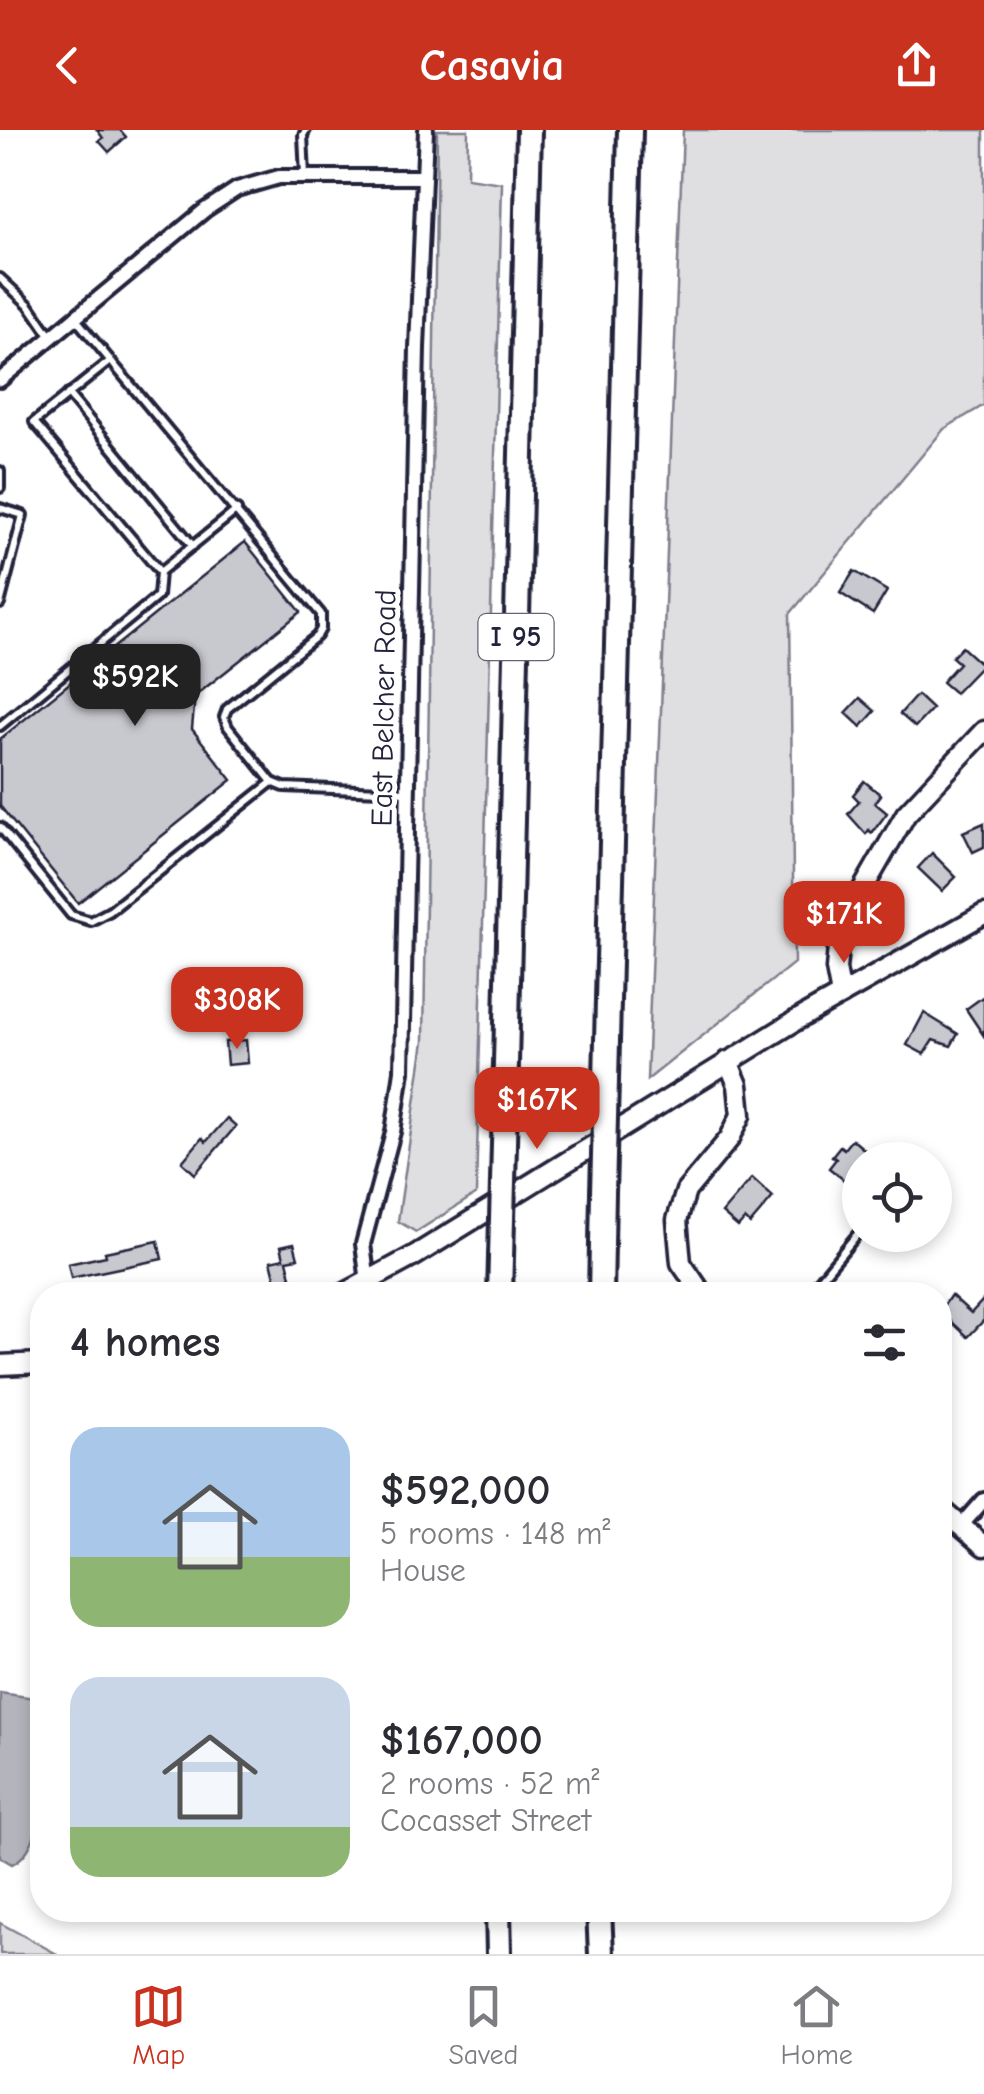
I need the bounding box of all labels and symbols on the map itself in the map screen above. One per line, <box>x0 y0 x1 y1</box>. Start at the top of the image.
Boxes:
street label: East Belcher Road <box>364 589 404 827</box>
road number: I 95 <box>478 614 554 660</box>
pin: $592K <box>65 644 205 729</box>
pin: $171K <box>774 881 914 966</box>
pin: $308K <box>167 967 307 1052</box>
pin: $167K <box>467 1067 607 1152</box>

